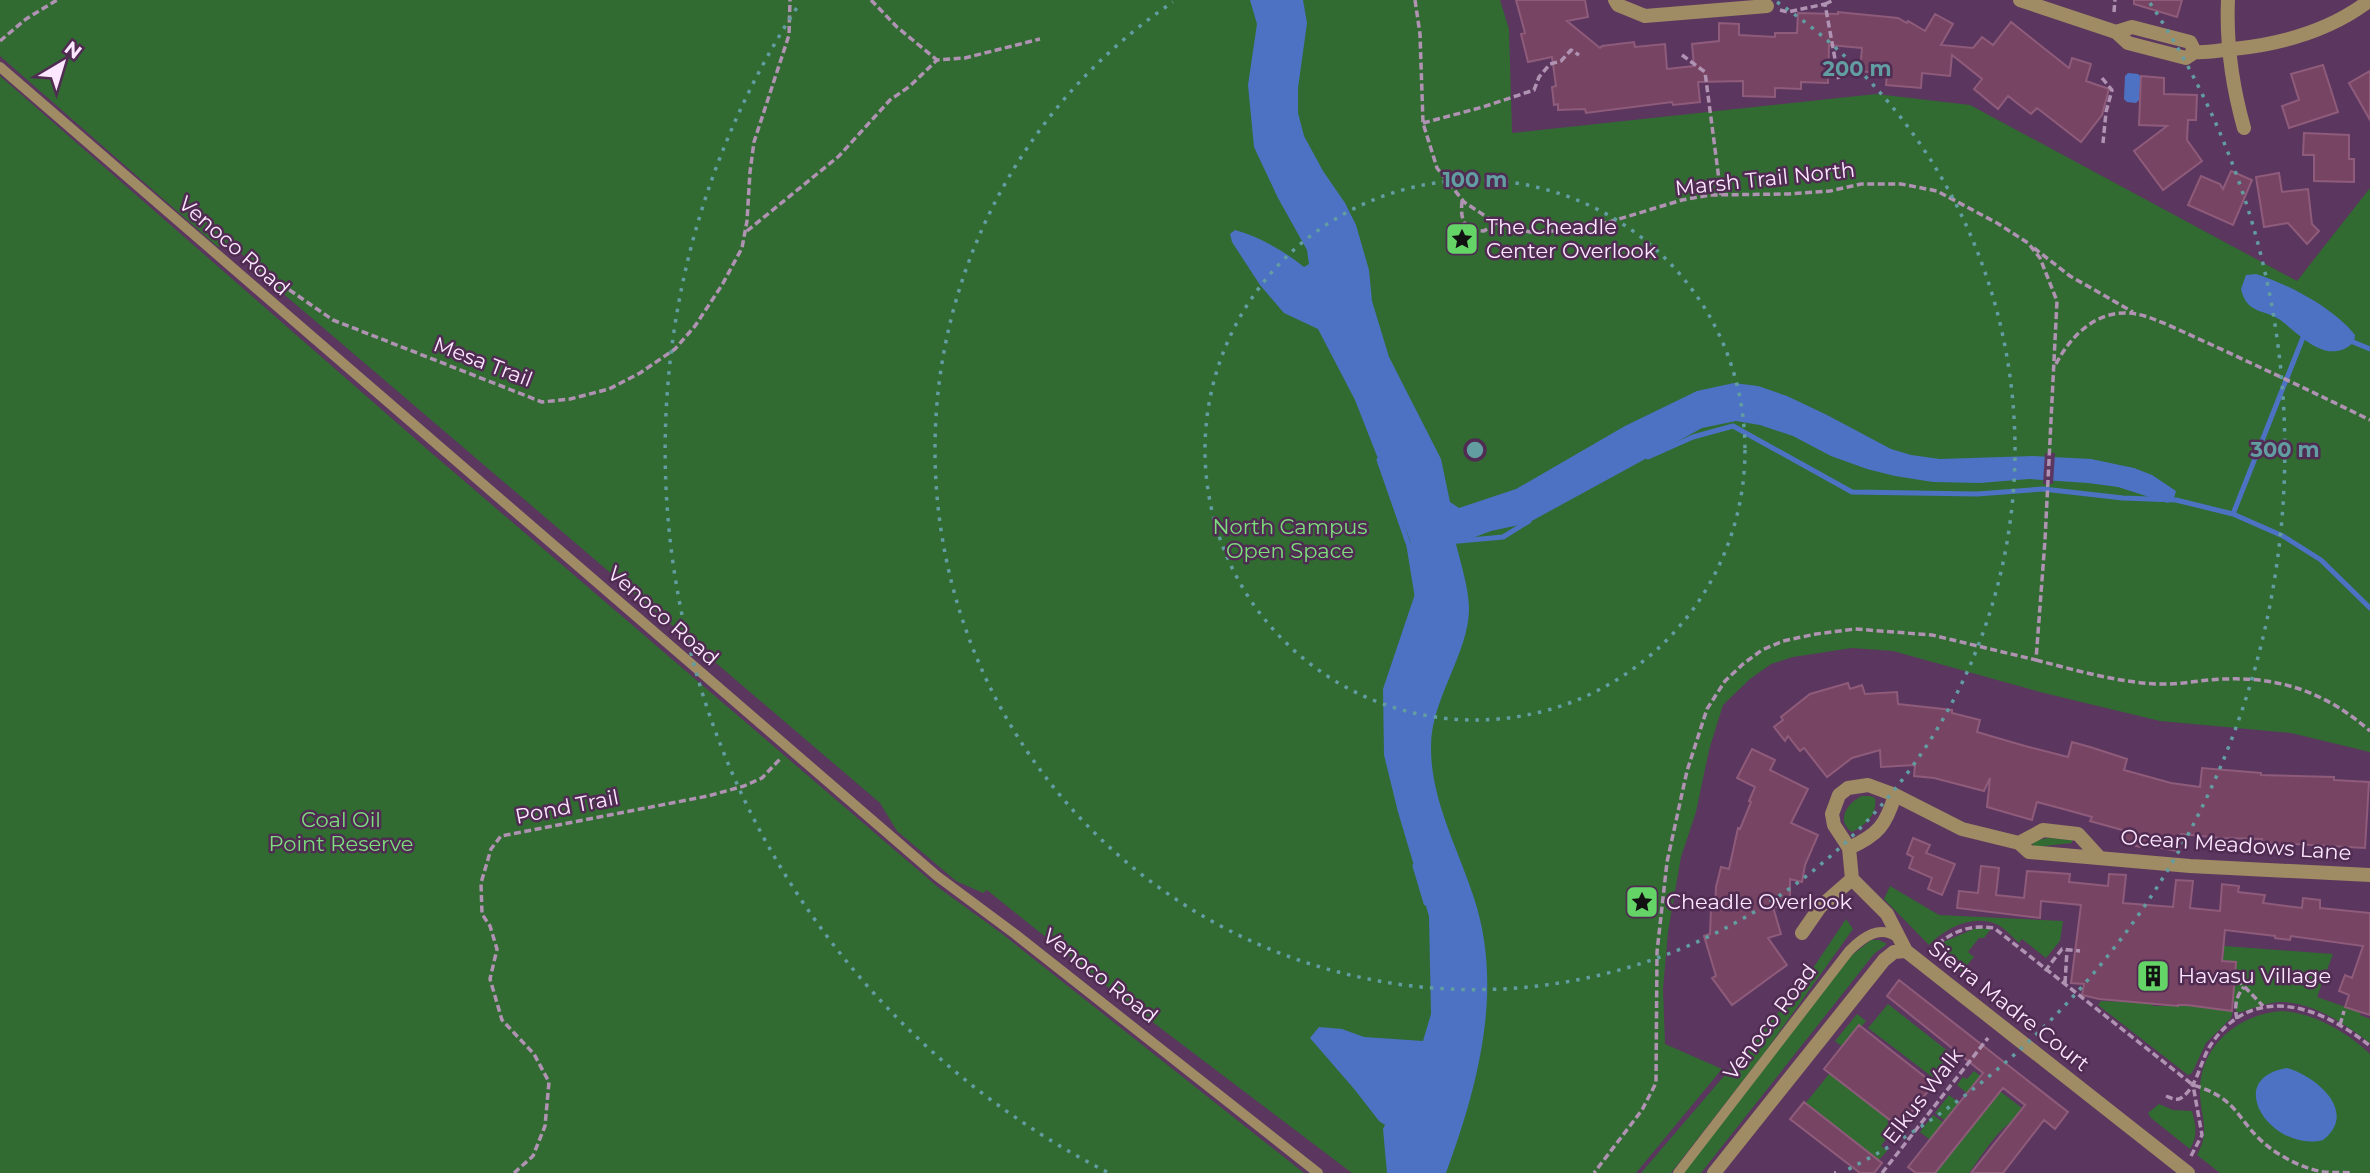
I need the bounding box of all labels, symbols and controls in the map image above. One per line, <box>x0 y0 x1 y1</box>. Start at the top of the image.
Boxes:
north arrow <box>28 28 98 98</box>
text: N <box>60 36 86 64</box>
text: 200 m <box>1823 56 1891 81</box>
street label: Marsh Trail North <box>1674 157 1856 200</box>
text: 100 m <box>1443 167 1507 192</box>
street label: Venoco Road <box>174 191 295 301</box>
place label: The Cheadle Center Overlook <box>1486 214 1657 263</box>
place icon: The Cheadle Center Overlook <box>1443 220 1481 258</box>
street label: Mesa Trail <box>430 331 536 392</box>
text: 300 m <box>2250 437 2319 462</box>
centre of rings <box>1463 438 1487 462</box>
park label: North Campus Open Space <box>1212 514 1368 563</box>
street label: Venoco Road <box>603 561 724 671</box>
street label: Pond Trail <box>513 784 621 829</box>
park label: Coal Oil Point Reserve <box>268 807 414 856</box>
street label: Ocean Meadows Lane <box>2120 824 2352 865</box>
place icon: Cheadle Overlook <box>1623 883 1661 921</box>
place label: Cheadle Overlook <box>1666 889 1853 914</box>
street label: Venoco Road <box>1038 923 1163 1028</box>
street label: Sierra Madre Court <box>1924 935 2095 1076</box>
building icon: Havasu Village <box>2134 957 2172 995</box>
street label: Venoco Road <box>1718 959 1821 1085</box>
place label: Havasu Village <box>2178 963 2331 988</box>
street label: Elkus Walk <box>1877 1042 1968 1149</box>

